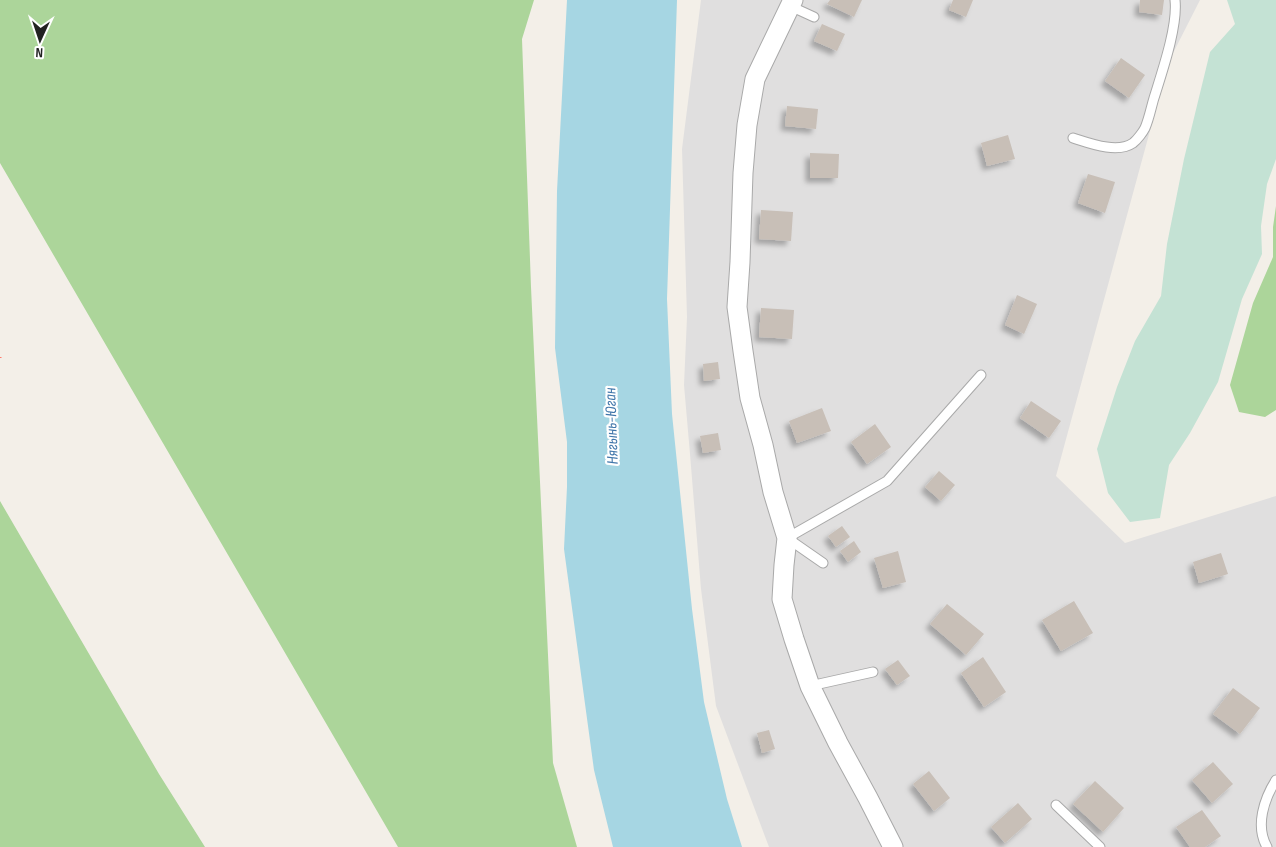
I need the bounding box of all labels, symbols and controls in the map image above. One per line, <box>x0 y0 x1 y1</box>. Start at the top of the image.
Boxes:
north arrow <box>15 15 65 65</box>
text: N <box>35 44 44 61</box>
water label: Нягынь-Юган <box>601 387 623 465</box>

